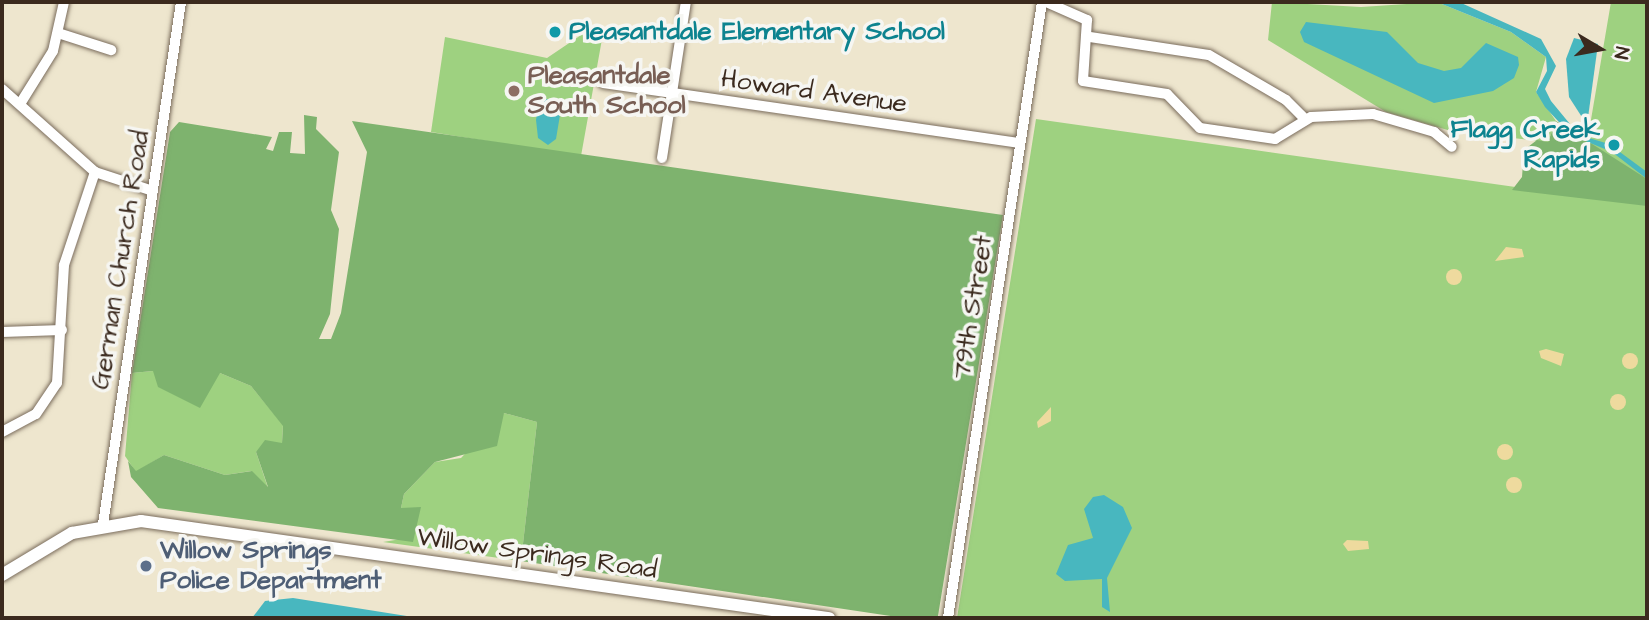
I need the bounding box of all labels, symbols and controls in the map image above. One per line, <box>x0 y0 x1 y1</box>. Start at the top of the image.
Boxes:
north arrow <box>1565 14 1635 84</box>
place label: Pleasantdale Elementary School <box>569 16 945 48</box>
marker: Pleasantdale Elementary School <box>547 24 563 40</box>
text: N <box>1607 45 1636 61</box>
place label: Pleasantdale South School <box>528 60 686 122</box>
street label: Howard Avenue <box>719 64 909 120</box>
marker: Pleasantdale South School <box>506 83 522 99</box>
place label: Flagg Creek Rapids <box>1451 114 1600 176</box>
street label: German Church Road <box>85 128 157 392</box>
marker: Flagg Creek Rapids <box>1606 137 1622 153</box>
street label: 79th Street <box>946 233 1000 381</box>
street label: Willow Springs Road <box>415 522 659 586</box>
place label: Willow Springs Police Department <box>160 535 381 596</box>
marker: Willow Springs Police Department <box>138 558 154 574</box>

